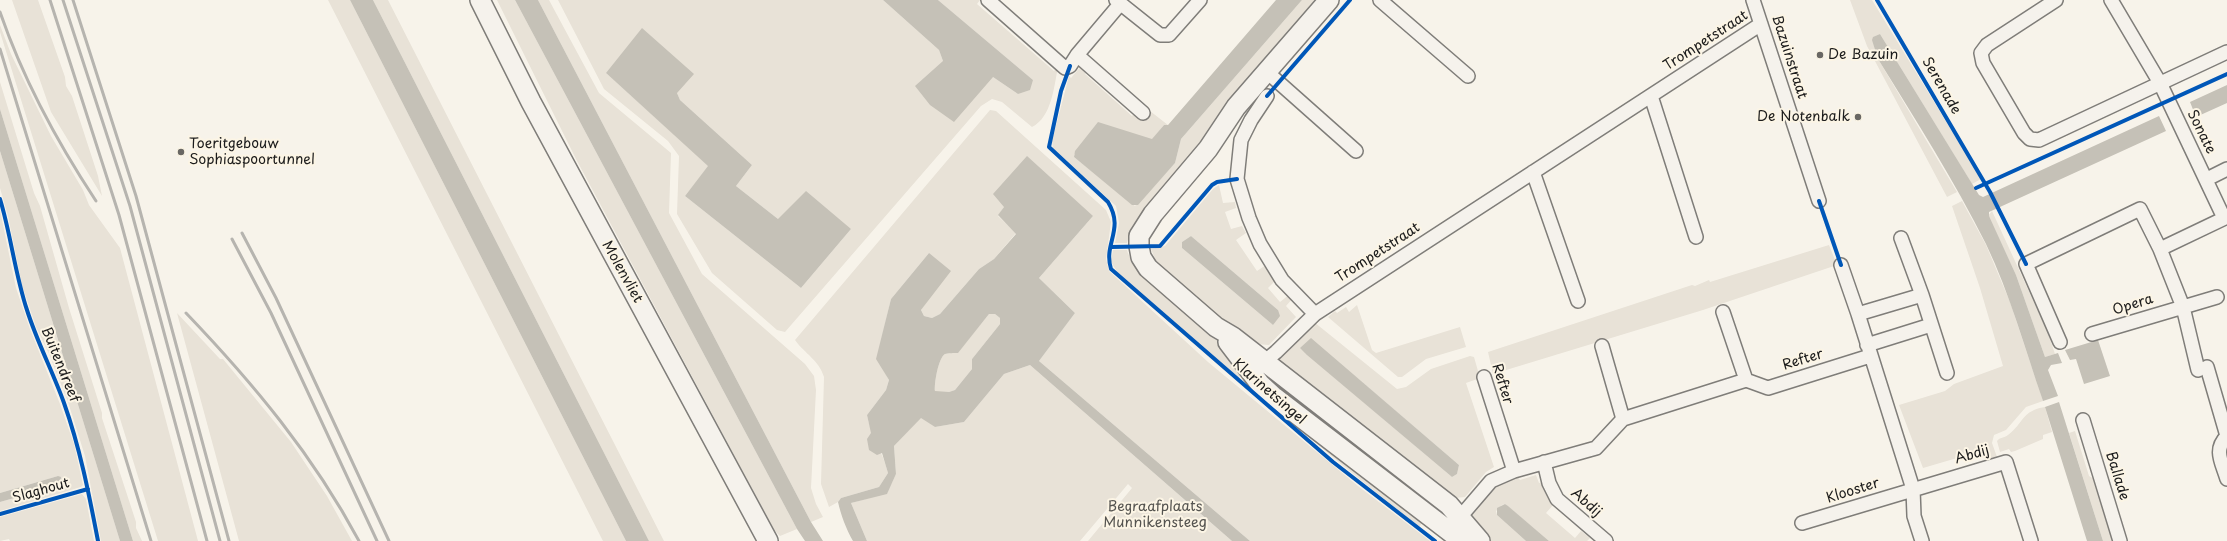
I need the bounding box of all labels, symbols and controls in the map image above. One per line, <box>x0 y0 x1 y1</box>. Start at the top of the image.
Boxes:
street label: Trompetstraat <box>1661 7 1751 75</box>
street label: Bazuinstraat <box>1768 13 1810 101</box>
place label: De Bazuin <box>1828 47 1898 63</box>
marker: De Bazuin <box>1815 50 1825 60</box>
street label: Serenade <box>1918 55 1964 117</box>
street label: Sonate <box>2183 107 2219 157</box>
place label: De Notenbalk <box>1757 109 1850 125</box>
marker: De Notenbalk <box>1853 112 1863 122</box>
place label: Toeritgebouw Sophiaspoortunnel <box>189 136 315 168</box>
marker: Toeritgebouw Sophiaspoortunnel <box>176 147 186 157</box>
street label: Trompetstraat <box>1333 219 1423 287</box>
street label: Molenvliet <box>598 238 646 306</box>
street label: Opera <box>2111 291 2155 319</box>
street label: Buitendreef <box>37 325 83 405</box>
street label: Refter <box>1781 346 1825 374</box>
street label: Klarinetsingel <box>1229 356 1309 428</box>
street label: Refter <box>1488 362 1516 406</box>
street label: Abdij <box>1953 442 1991 468</box>
street label: Ballade <box>2102 450 2132 502</box>
street label: Slaghout <box>11 475 71 507</box>
street label: Klooster <box>1824 475 1882 507</box>
street label: Abdij <box>1567 485 1605 521</box>
park label: Begraafplaats Munnikensteeg <box>1103 499 1207 532</box>

